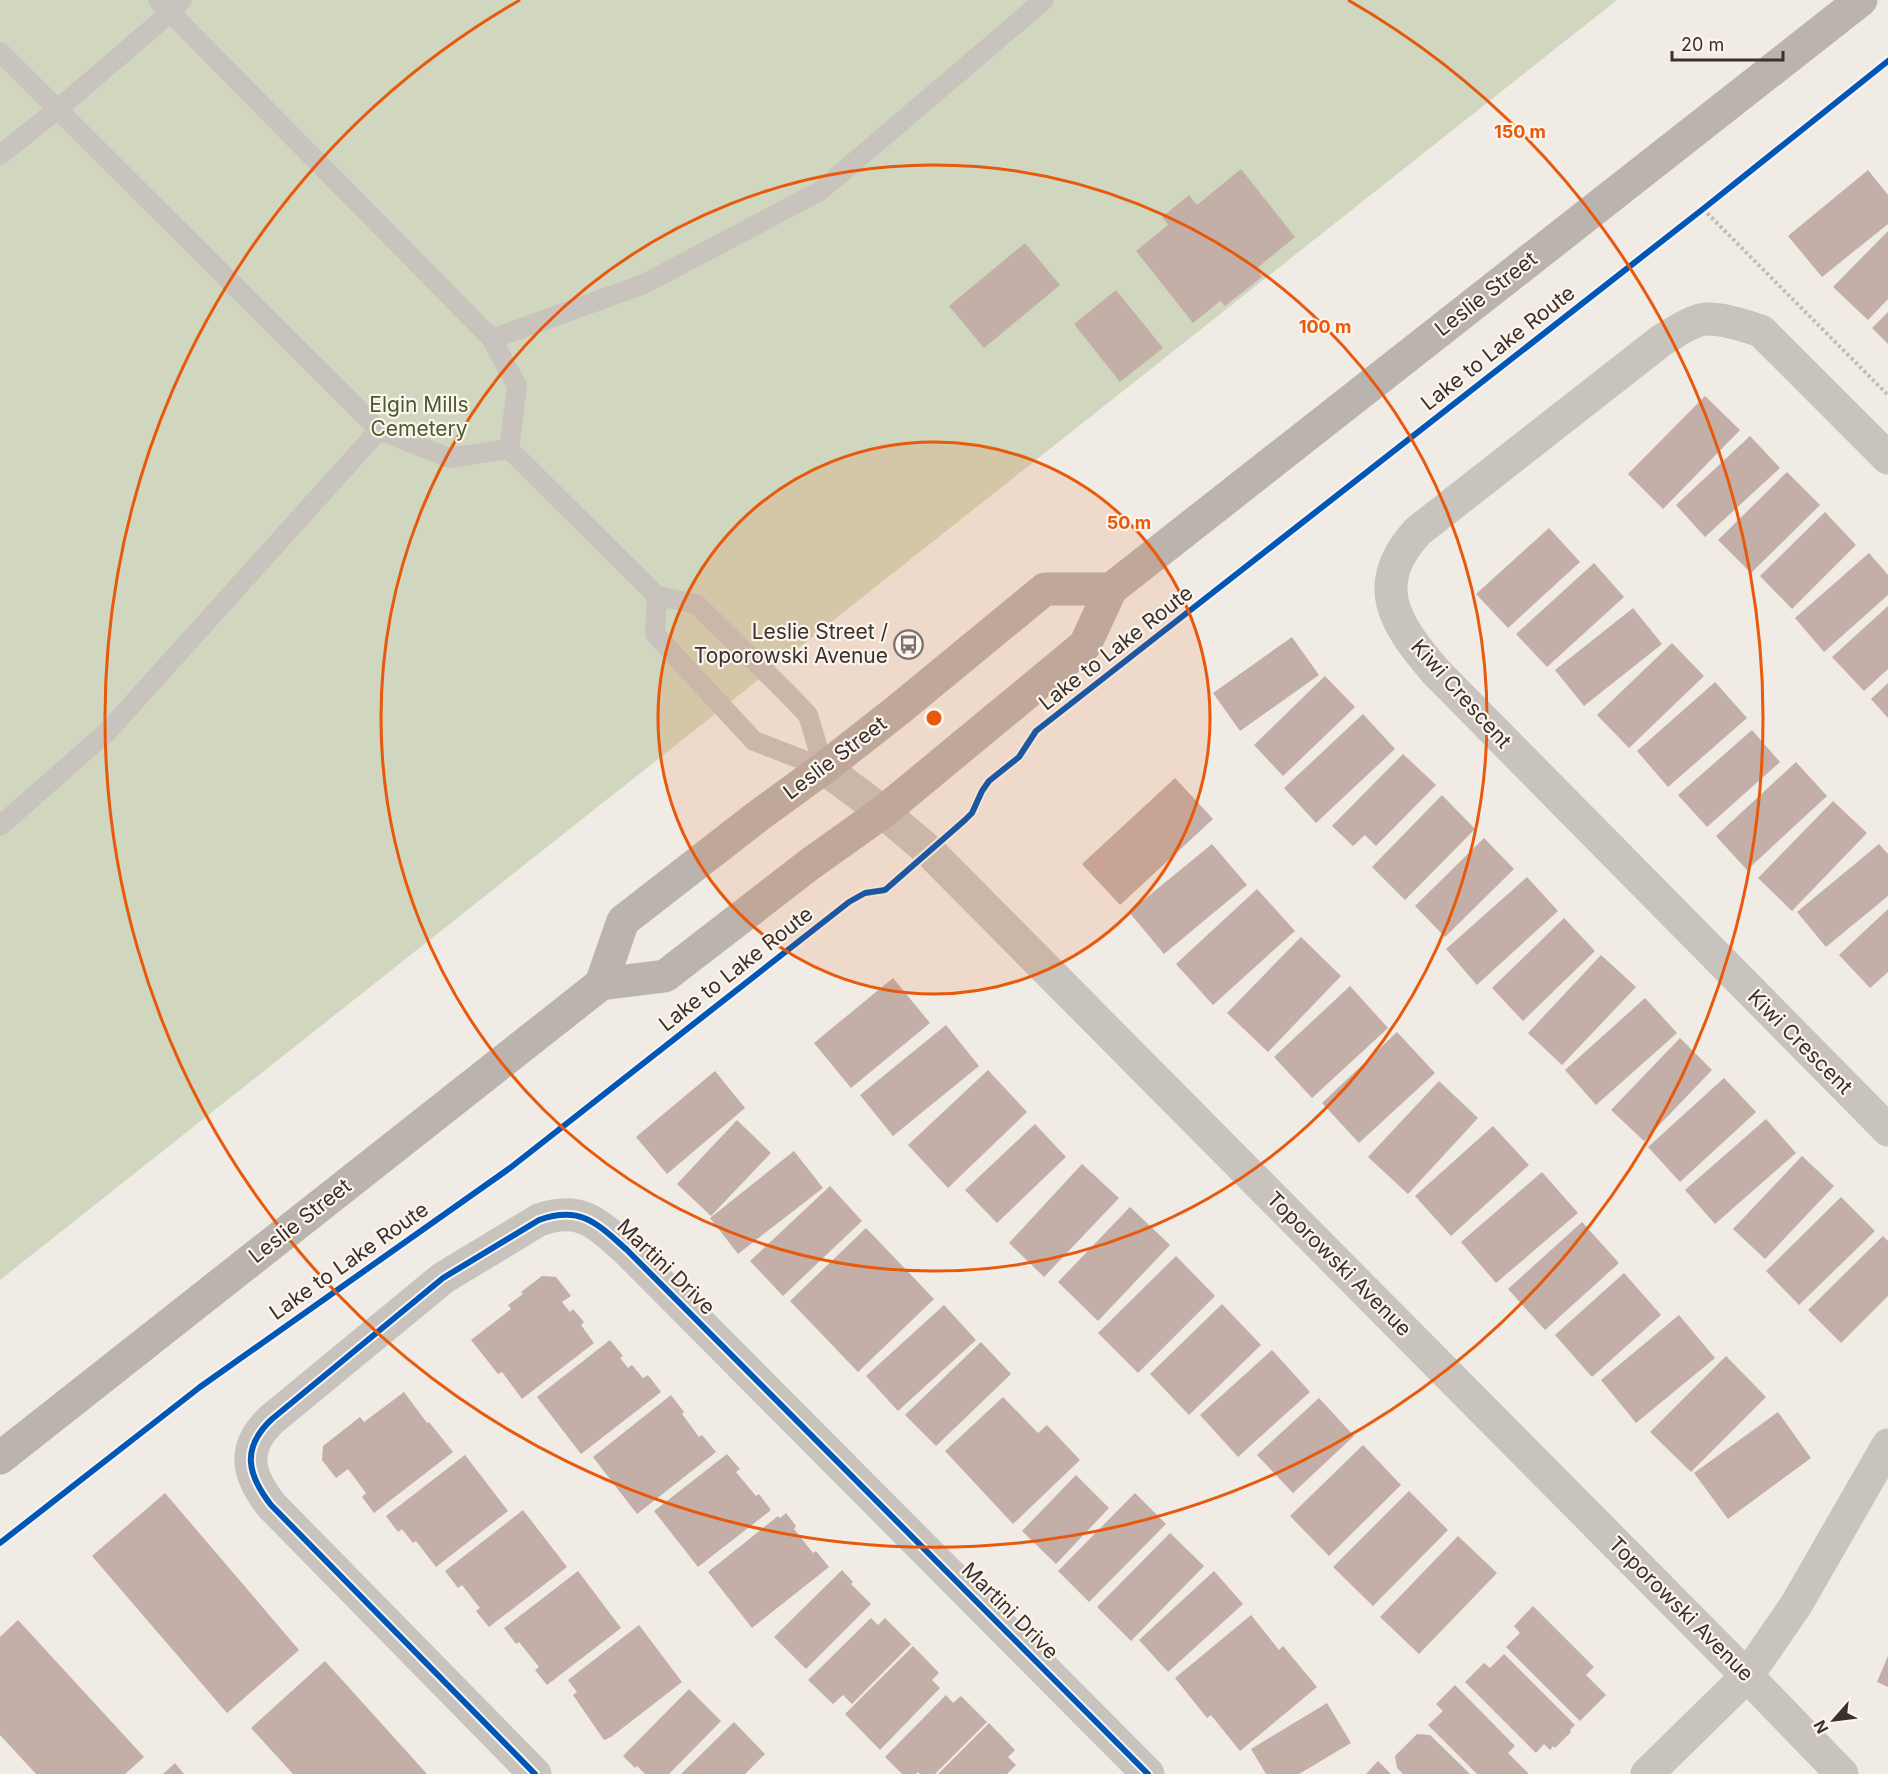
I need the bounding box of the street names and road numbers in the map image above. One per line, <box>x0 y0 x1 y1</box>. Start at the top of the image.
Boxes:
street label: Leslie Street <box>1430 246 1542 341</box>
street label: Lake to Lake Route <box>1416 280 1579 415</box>
street label: Lake to Lake Route <box>1034 580 1197 715</box>
street label: Kiwi Crescent <box>1406 634 1517 753</box>
street label: Leslie Street <box>778 711 891 805</box>
street label: Lake to Lake Route <box>654 901 817 1036</box>
street label: Kiwi Crescent <box>1743 984 1858 1099</box>
street label: Leslie Street <box>244 1173 356 1268</box>
street label: Toporowski Avenue <box>1262 1186 1417 1341</box>
street label: Lake to Lake Route <box>265 1196 433 1325</box>
street label: Martini Drive <box>612 1214 721 1320</box>
street label: Toporowski Avenue <box>1604 1531 1759 1686</box>
street label: Martini Drive <box>957 1557 1064 1664</box>

